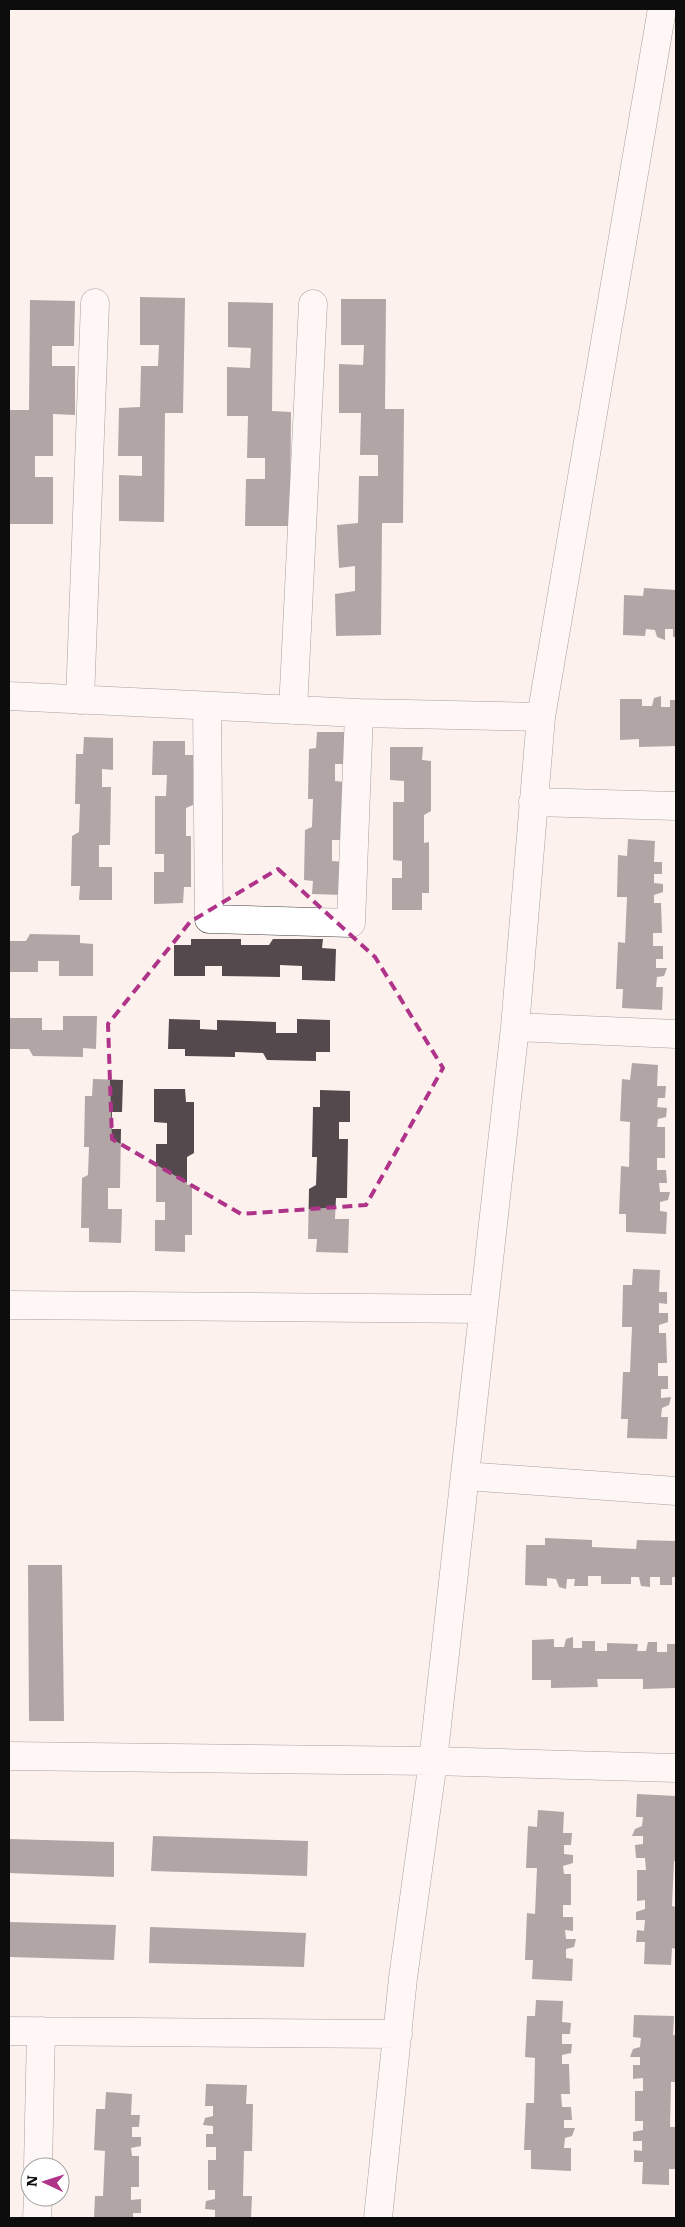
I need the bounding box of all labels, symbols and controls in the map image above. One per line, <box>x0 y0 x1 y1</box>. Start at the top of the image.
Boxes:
north arrow <box>20 2157 70 2207</box>
text: N <box>21 2174 41 2188</box>

